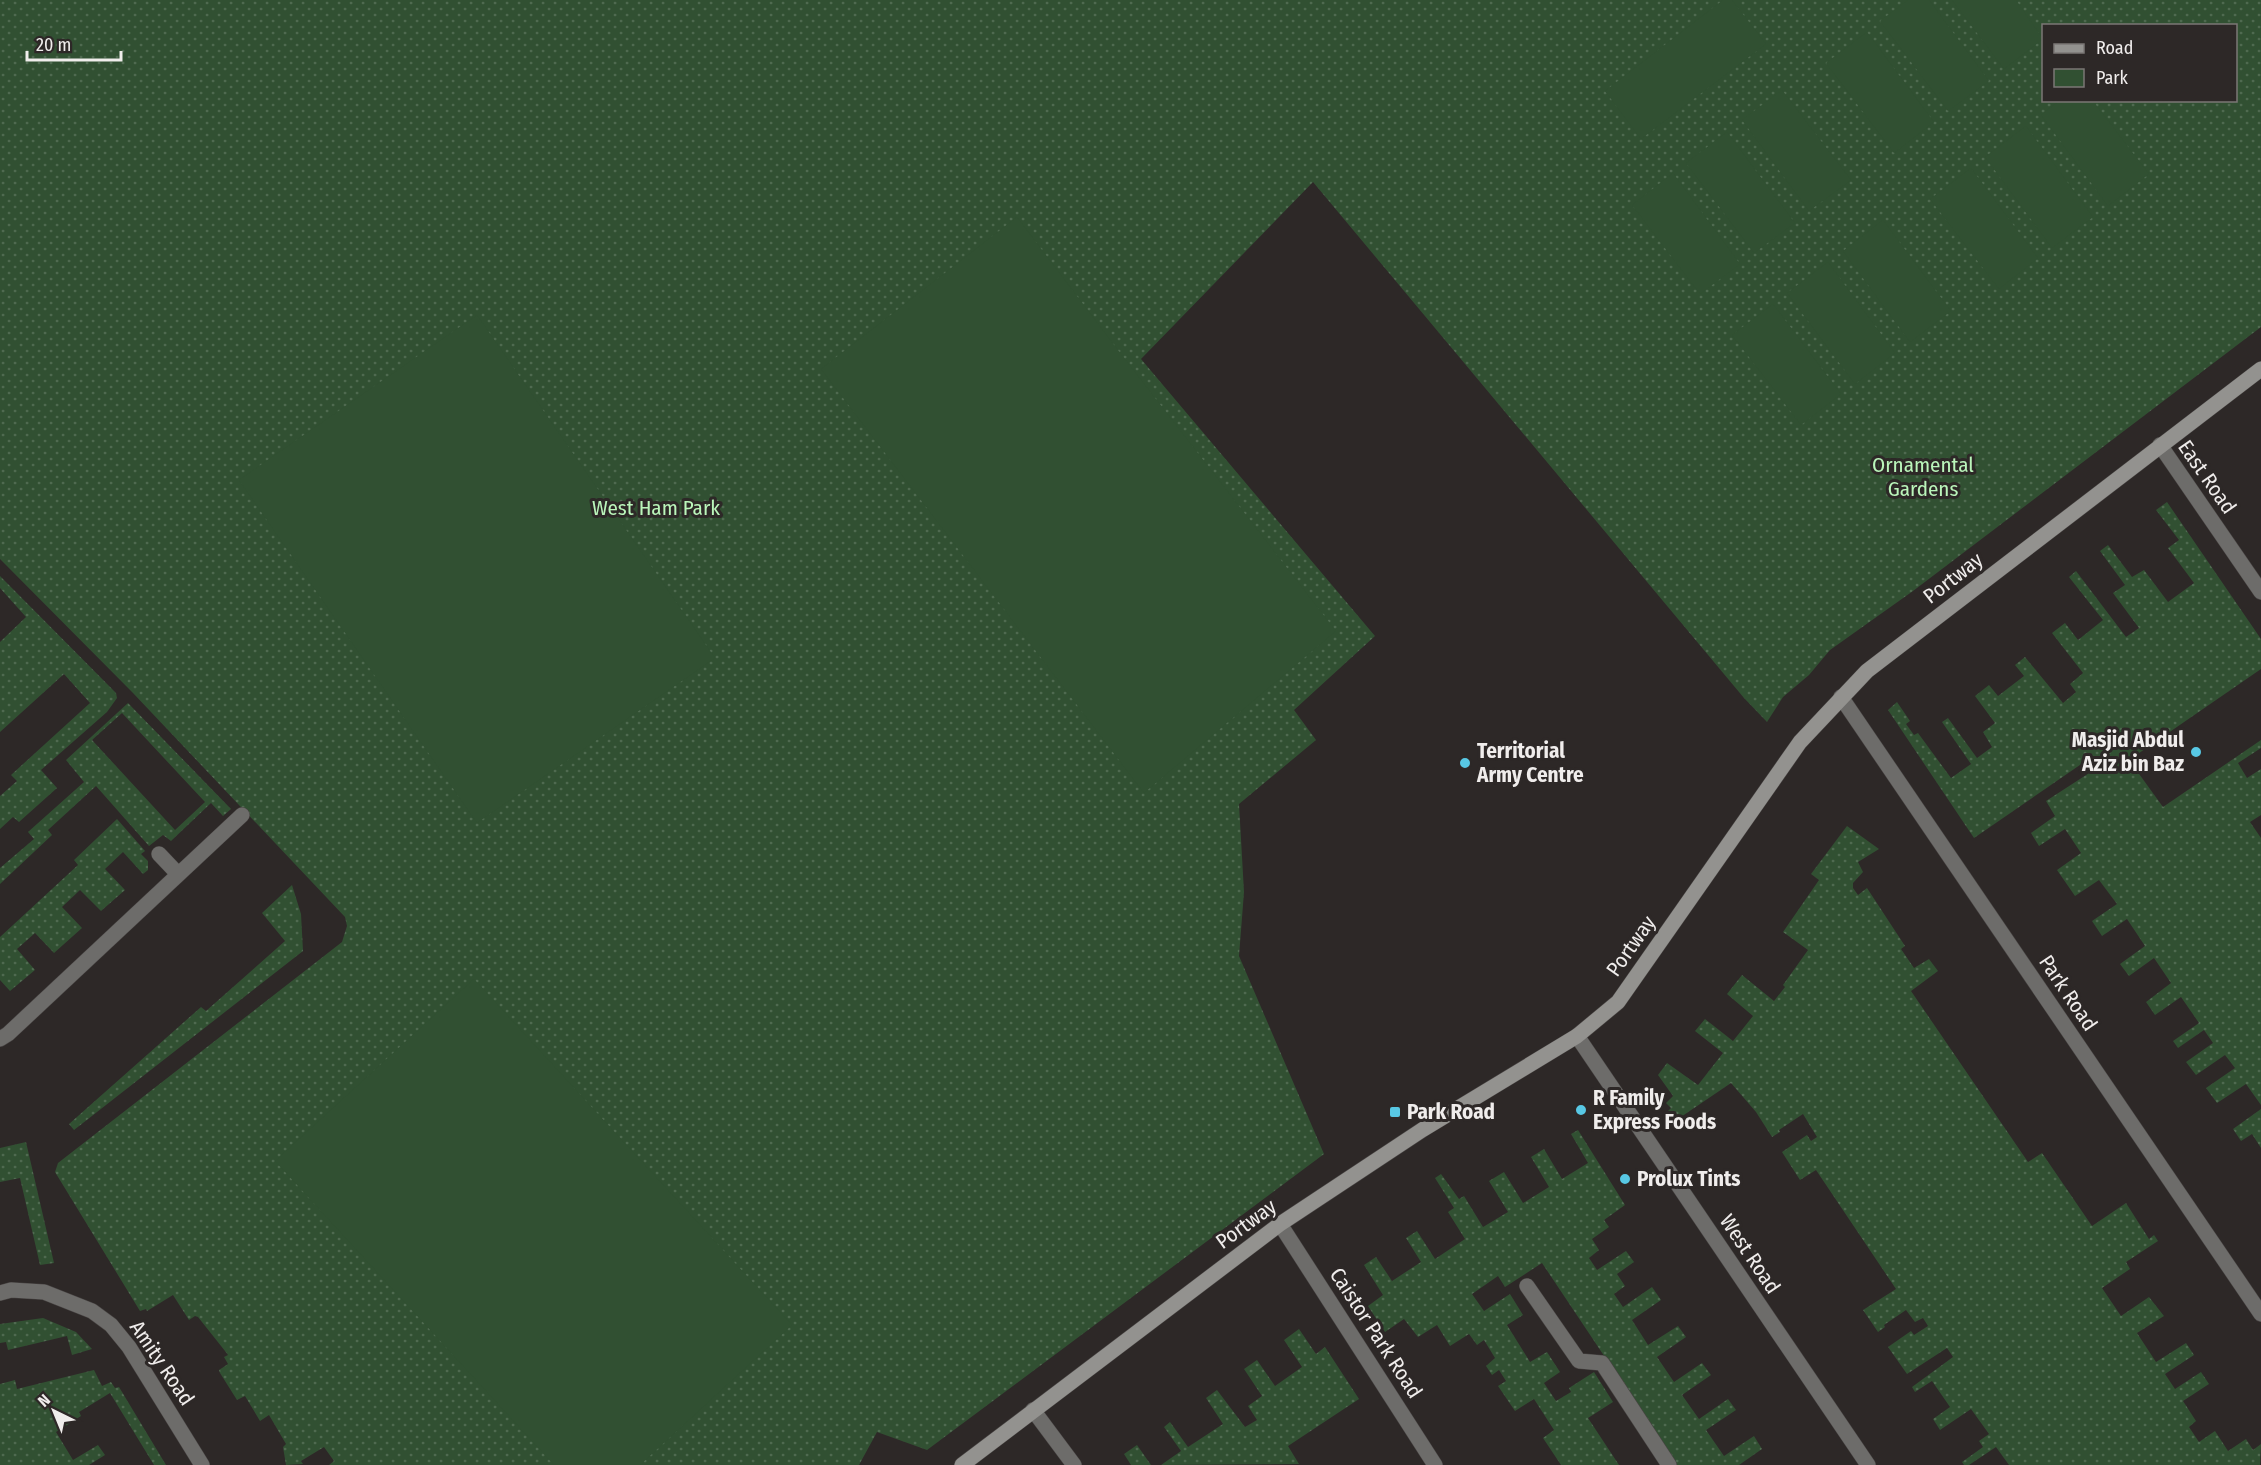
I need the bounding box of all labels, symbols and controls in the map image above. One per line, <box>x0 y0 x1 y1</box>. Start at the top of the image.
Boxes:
scale bar <box>27 24 122 62</box>
legend <box>2042 24 2237 102</box>
text: 20 m <box>36 34 71 56</box>
text: Road <box>2096 37 2133 59</box>
text: Park <box>2096 67 2129 89</box>
street label: East Road <box>2172 435 2242 519</box>
park label: Ornamental Gardens <box>1872 452 1974 502</box>
park label: West Ham Park <box>592 495 720 521</box>
street label: Portway <box>1918 546 1988 609</box>
place label: Masjid Abdul Aziz bin Baz <box>2072 727 2184 777</box>
place label: Territorial Army Centre <box>1476 738 1584 788</box>
marker: Masjid Abdul Aziz bin Baz <box>2189 745 2203 759</box>
marker: Territorial Army Centre <box>1458 756 1472 770</box>
street label: Portway <box>1601 910 1662 981</box>
street label: Park Road <box>2033 950 2103 1036</box>
place label: R Family Express Foods <box>1593 1085 1716 1135</box>
place label: Park Road <box>1407 1099 1495 1125</box>
marker: R Family Express Foods <box>1574 1103 1588 1117</box>
marker: Park Road <box>1388 1105 1402 1119</box>
place label: Prolux Tints <box>1637 1166 1741 1192</box>
marker: Prolux Tints <box>1618 1172 1632 1186</box>
street label: Portway <box>1211 1193 1282 1255</box>
street label: West Road <box>1714 1209 1786 1299</box>
street label: Caistor Park Road <box>1324 1263 1428 1403</box>
street label: Amity Road <box>124 1315 200 1411</box>
north arrow <box>24 1381 84 1441</box>
text: N <box>34 1390 54 1411</box>

